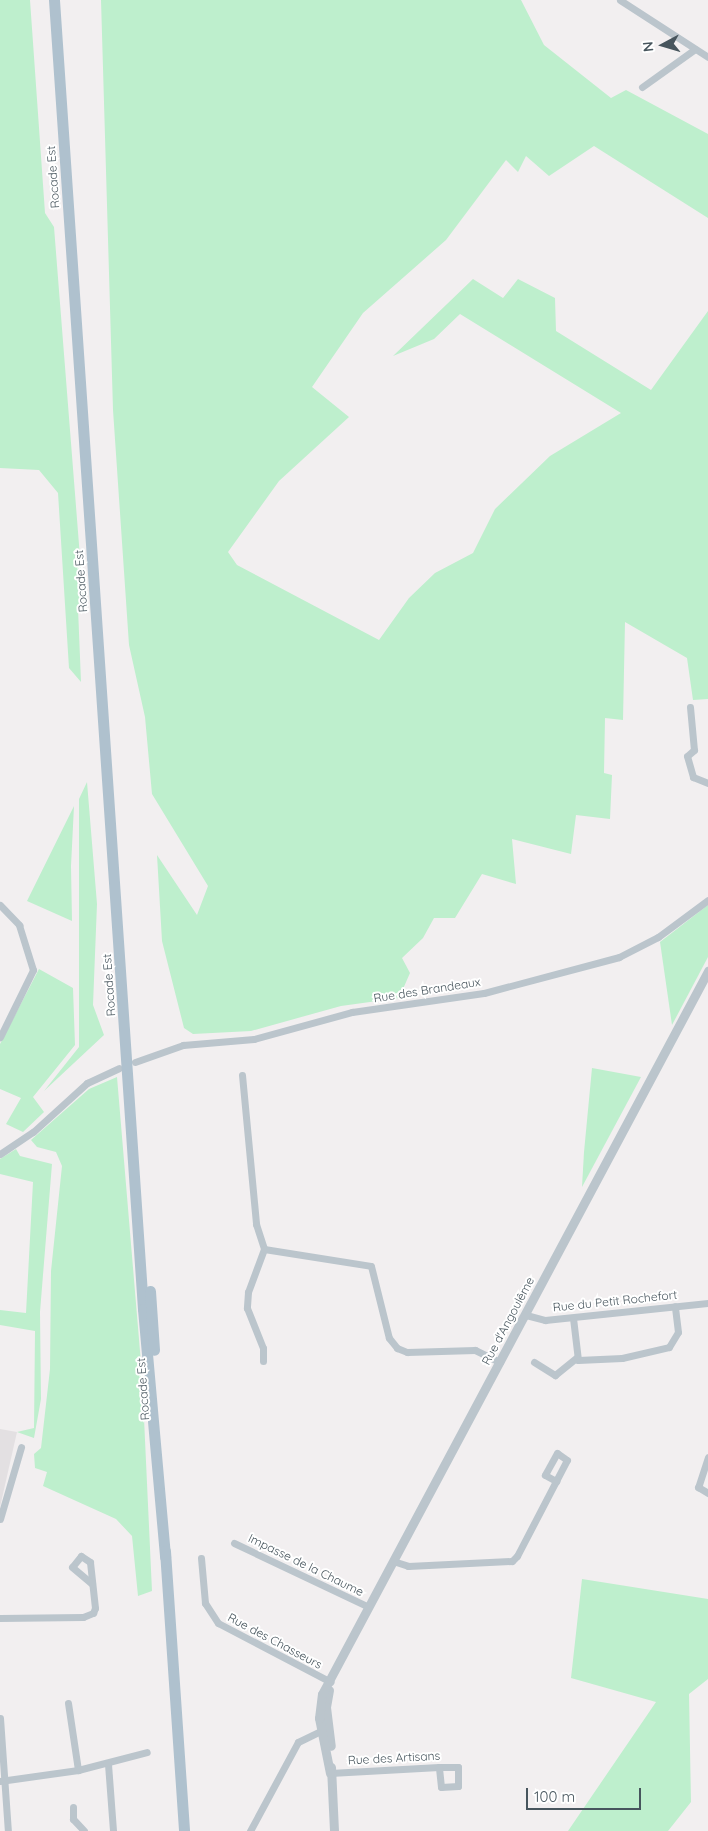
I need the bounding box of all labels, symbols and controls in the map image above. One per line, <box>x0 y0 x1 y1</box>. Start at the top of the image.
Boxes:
north arrow <box>638 20 688 70</box>
text: N <box>639 41 658 53</box>
street label: Rocade Est <box>44 145 62 209</box>
street label: Rocade Est <box>72 549 90 613</box>
street label: Rocade Est <box>100 953 118 1017</box>
street label: Rue des Brandeaux <box>372 974 482 1006</box>
street label: Rue d'Angoulême <box>479 1275 537 1367</box>
street label: Rue du Petit Rochefort <box>552 1287 678 1315</box>
street label: Rocade Est <box>134 1357 152 1421</box>
street label: Impasse de la Chaume <box>246 1531 366 1599</box>
street label: Rue des Chasseurs <box>225 1610 325 1672</box>
street label: Rue des Artisans <box>348 1748 440 1768</box>
scale bar <box>528 1778 643 1810</box>
text: 100 m <box>534 1787 575 1806</box>

